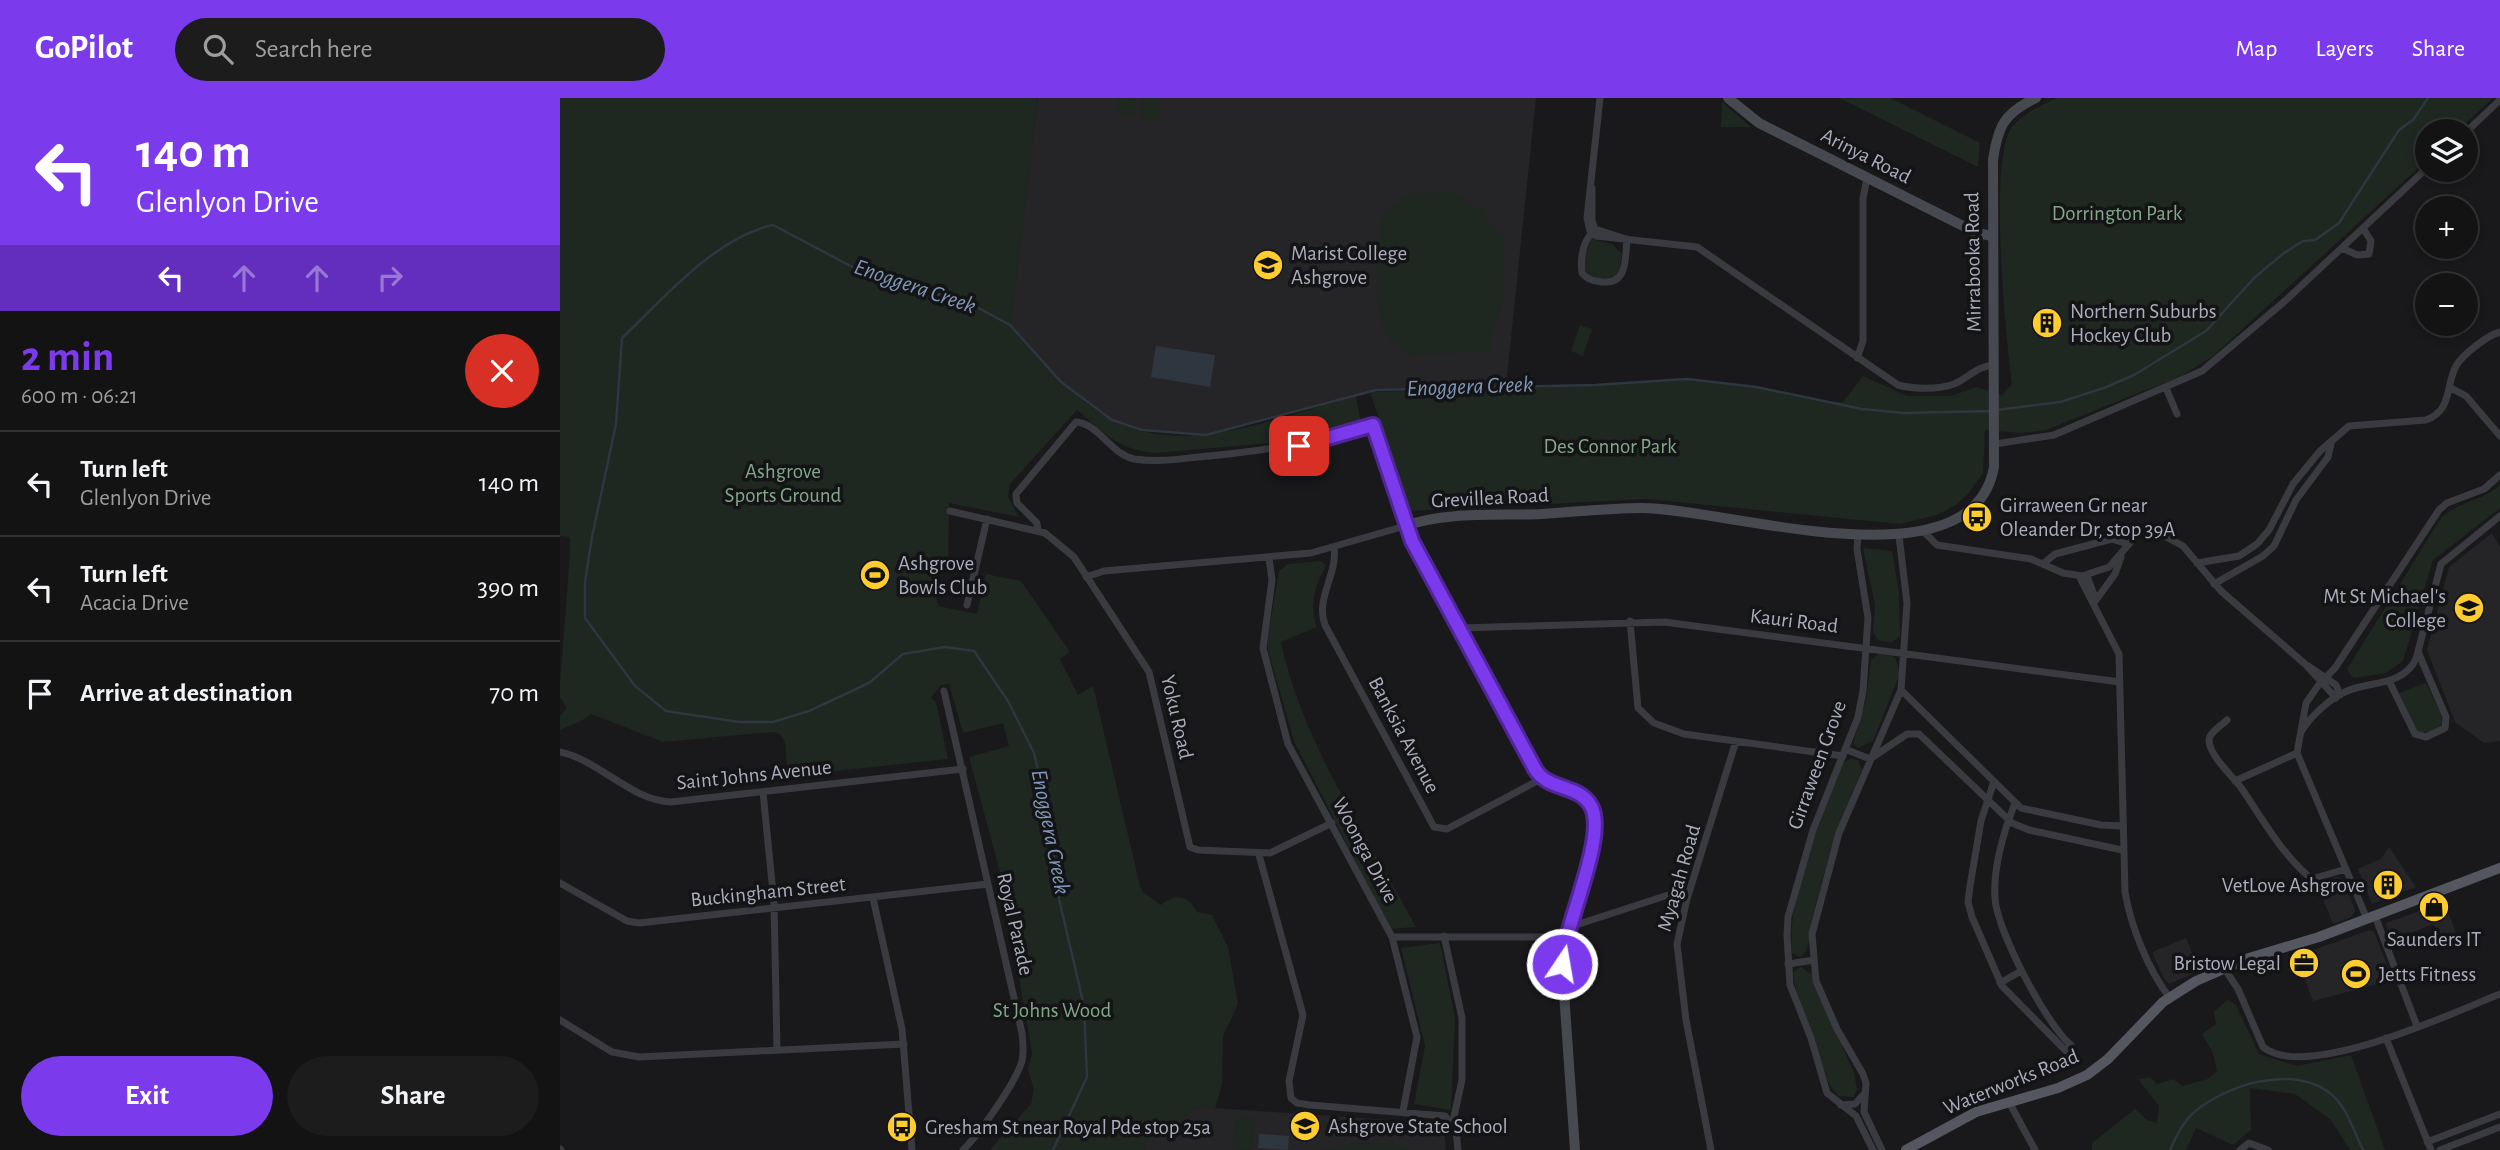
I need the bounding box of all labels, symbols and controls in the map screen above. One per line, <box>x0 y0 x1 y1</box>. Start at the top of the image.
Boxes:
search box <box>175 18 665 81</box>
icon: search <box>199 30 237 68</box>
text: GoPilot <box>35 32 133 65</box>
text: Search here <box>255 36 372 62</box>
text: Map <box>2235 37 2277 61</box>
text: Layers <box>2315 37 2374 61</box>
text: Share <box>2412 37 2465 61</box>
map controls <box>2415 119 2478 336</box>
button: layers <box>2415 119 2478 182</box>
street label: Arinya Road <box>1818 124 1914 188</box>
icon: left <box>21 126 112 217</box>
text: 140 m <box>136 128 251 177</box>
text: Glenlyon Drive <box>136 186 319 218</box>
street label: Mirrabooka Road <box>1961 192 1985 332</box>
button: + <box>2415 196 2478 259</box>
park label: Dorrington Park <box>2052 203 2183 224</box>
place label: Marist College Ashgrove <box>1291 243 1407 288</box>
school or university icon: Marist College Ashgrove <box>1251 248 1285 282</box>
water label: Enoggera Creek <box>851 255 979 319</box>
icon: left <box>152 259 190 297</box>
icon: ahead <box>225 259 263 297</box>
icon: ahead <box>298 259 336 297</box>
icon: right <box>371 259 409 297</box>
button: − <box>2415 273 2478 336</box>
place label: Northern Suburbs Hockey Club <box>2070 301 2216 346</box>
building icon: Northern Suburbs Hockey Club <box>2030 306 2064 340</box>
button: close <box>465 334 539 408</box>
text: 2 min <box>21 336 114 378</box>
water label: Enoggera Creek <box>1406 373 1534 401</box>
text: 600 m · 06:21 <box>21 385 138 408</box>
pin <box>1269 416 1329 476</box>
icon: arrive <box>1280 427 1318 465</box>
park label: Des Connor Park <box>1543 436 1677 457</box>
text: Turn left <box>80 456 168 482</box>
park label: Ashgrove Sports Ground <box>725 461 842 506</box>
icon: left <box>21 465 59 503</box>
text: 140 m <box>479 470 539 496</box>
street label: Grevillea Road <box>1431 484 1549 512</box>
text: Glenlyon Drive <box>80 487 211 510</box>
place label: Girraween Gr near Oleander Dr, stop 39A <box>2000 495 2176 540</box>
bus stop icon: Girraween Gr near Oleander Dr, stop 39A <box>1960 500 1994 534</box>
place label: Ashgrove Bowls Club <box>898 553 987 598</box>
sports icon: Ashgrove Bowls Club <box>858 558 892 592</box>
text: Turn left <box>80 561 168 587</box>
icon: left <box>21 570 59 608</box>
text: 390 m <box>477 575 539 601</box>
place label: Mt St Michael's College <box>2323 586 2446 631</box>
school or university icon: Mt St Michael's College <box>2452 591 2486 625</box>
text: Acacia Drive <box>80 592 189 615</box>
street label: Kauri Road <box>1749 605 1839 637</box>
street label: Yoku Road <box>1157 673 1197 761</box>
street label: Banksia Avenue <box>1365 673 1443 797</box>
icon: arrive <box>21 675 59 713</box>
text: Arrive at destination <box>80 680 293 706</box>
text: 70 m <box>489 680 539 706</box>
street label: Girraween Grove <box>1784 698 1850 832</box>
street label: Saint Johns Avenue <box>675 756 833 794</box>
water label: Enoggera Creek <box>1027 768 1073 897</box>
street label: Woonga Drive <box>1329 794 1401 906</box>
street label: Myagah Road <box>1654 822 1704 934</box>
building icon: VetLove Ashgrove <box>2371 868 2405 902</box>
street label: Royal Parade <box>993 871 1037 977</box>
street label: Buckingham Street <box>689 873 847 911</box>
place label: VetLove Ashgrove <box>2222 875 2365 896</box>
shop icon: Saunders IT <box>2417 890 2451 924</box>
position arrow <box>1525 927 1599 1001</box>
place label: Saunders IT <box>2387 929 2481 950</box>
office icon: Bristow Legal <box>2287 946 2321 980</box>
place label: Bristow Legal <box>2174 953 2281 974</box>
sports icon: Jetts Fitness <box>2339 957 2373 991</box>
place label: Jetts Fitness <box>2379 964 2476 985</box>
park label: St Johns Wood <box>993 1000 1111 1021</box>
street label: Waterworks Road <box>1940 1045 2082 1119</box>
button: Exit <box>21 1056 273 1136</box>
button: Share <box>287 1056 539 1136</box>
school or university icon: Ashgrove State School <box>1288 1109 1322 1143</box>
bus stop icon: Gresham St near Royal Pde stop 25a <box>885 1110 919 1144</box>
place label: Ashgrove State School <box>1328 1116 1508 1137</box>
place label: Gresham St near Royal Pde stop 25a <box>925 1117 1211 1138</box>

